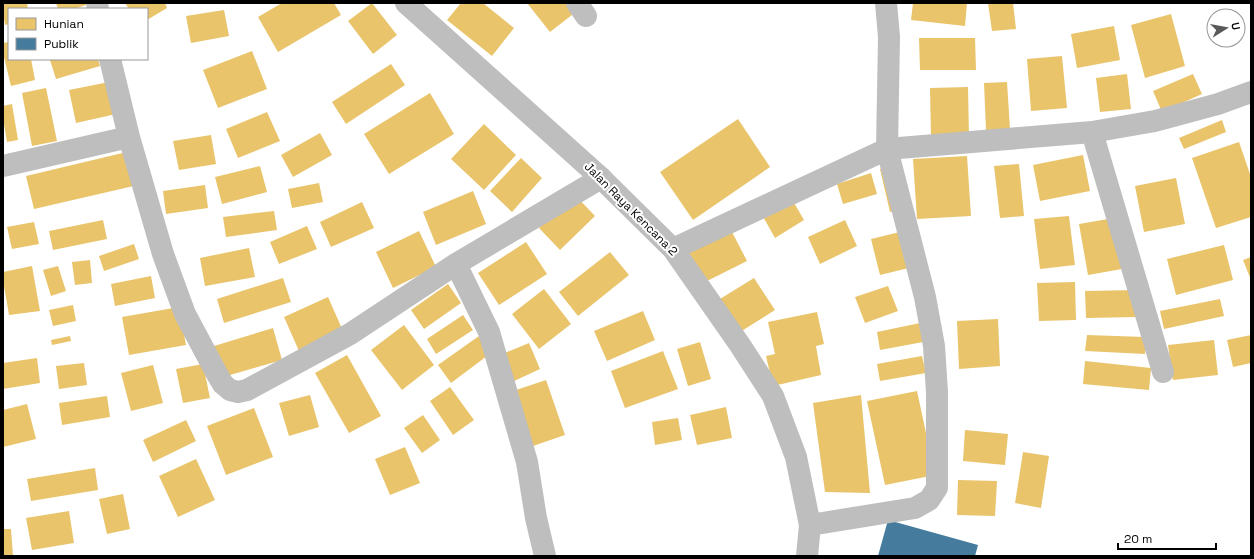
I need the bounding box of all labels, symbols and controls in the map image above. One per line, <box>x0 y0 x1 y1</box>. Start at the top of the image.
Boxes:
legend <box>8 8 148 60</box>
north arrow <box>1206 8 1246 48</box>
text: Hunian <box>44 16 84 32</box>
text: U <box>1228 21 1243 31</box>
text: Publik <box>44 36 79 52</box>
street label: Jalan Raya Kencana 2 <box>581 159 681 259</box>
scale bar <box>1118 525 1216 551</box>
text: 20 m <box>1124 531 1152 547</box>

